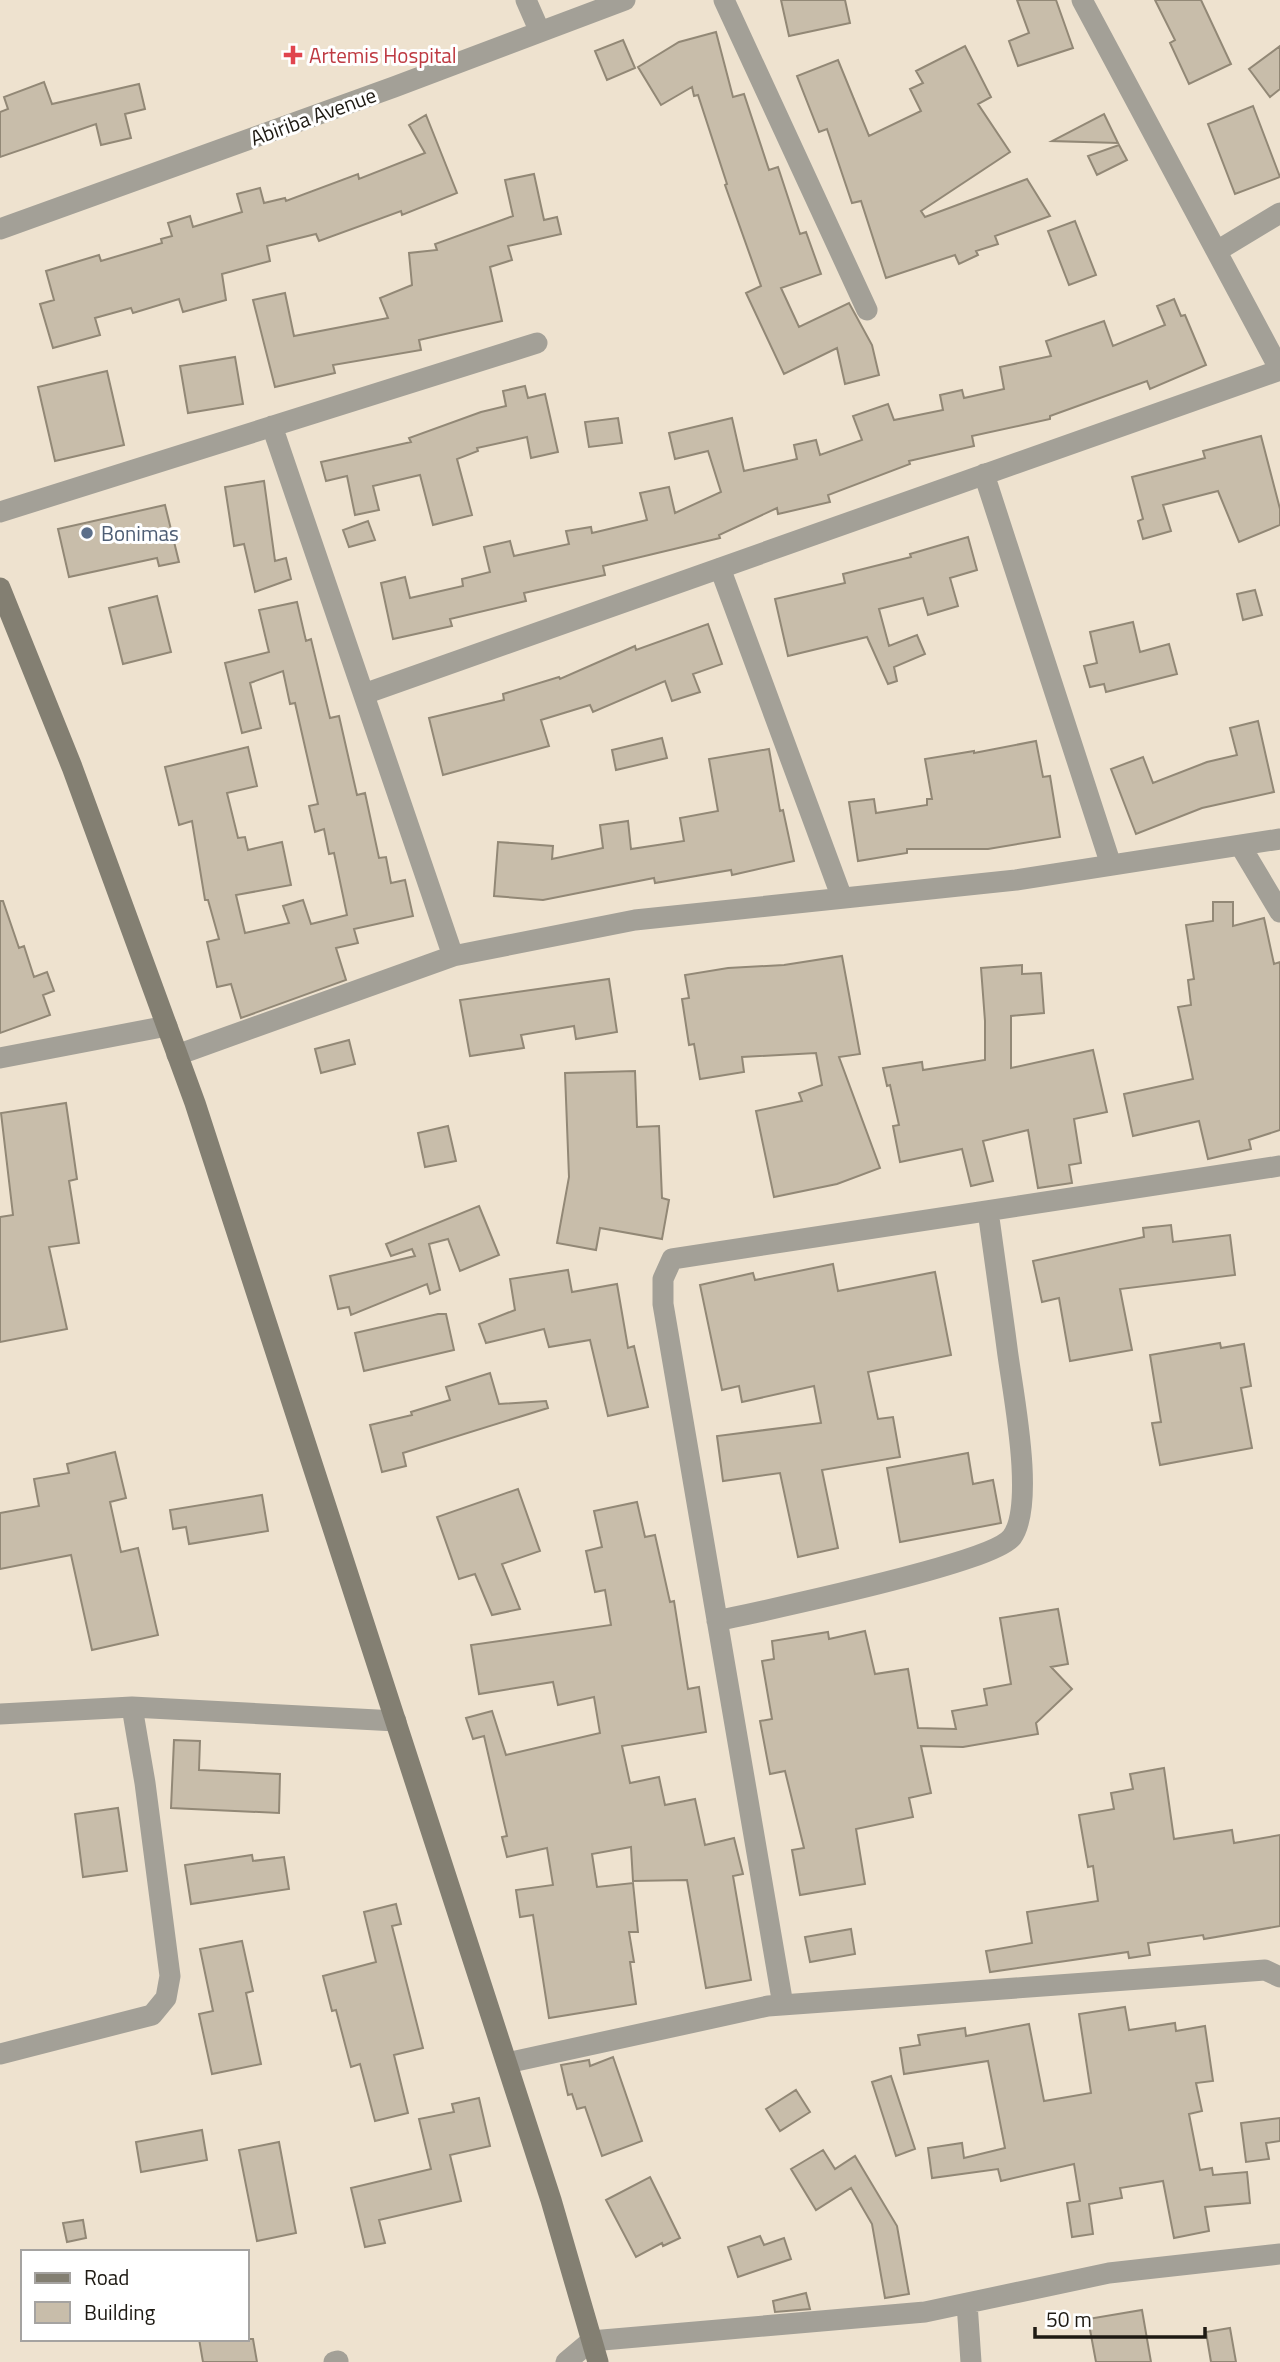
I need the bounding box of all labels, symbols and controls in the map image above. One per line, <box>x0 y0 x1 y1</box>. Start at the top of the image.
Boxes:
place label: Artemis Hospital <box>309 39 457 71</box>
marker: Artemis Hospital <box>283 45 303 65</box>
street label: Abiriba Avenue <box>246 78 380 154</box>
place label: Bonimas <box>101 517 179 549</box>
marker: Bonimas <box>79 525 95 541</box>
legend <box>21 2250 248 2341</box>
text: Road <box>84 2261 129 2293</box>
text: Building <box>84 2296 156 2328</box>
scale bar <box>1035 2296 1205 2340</box>
text: 50 m <box>1046 2303 1092 2335</box>

